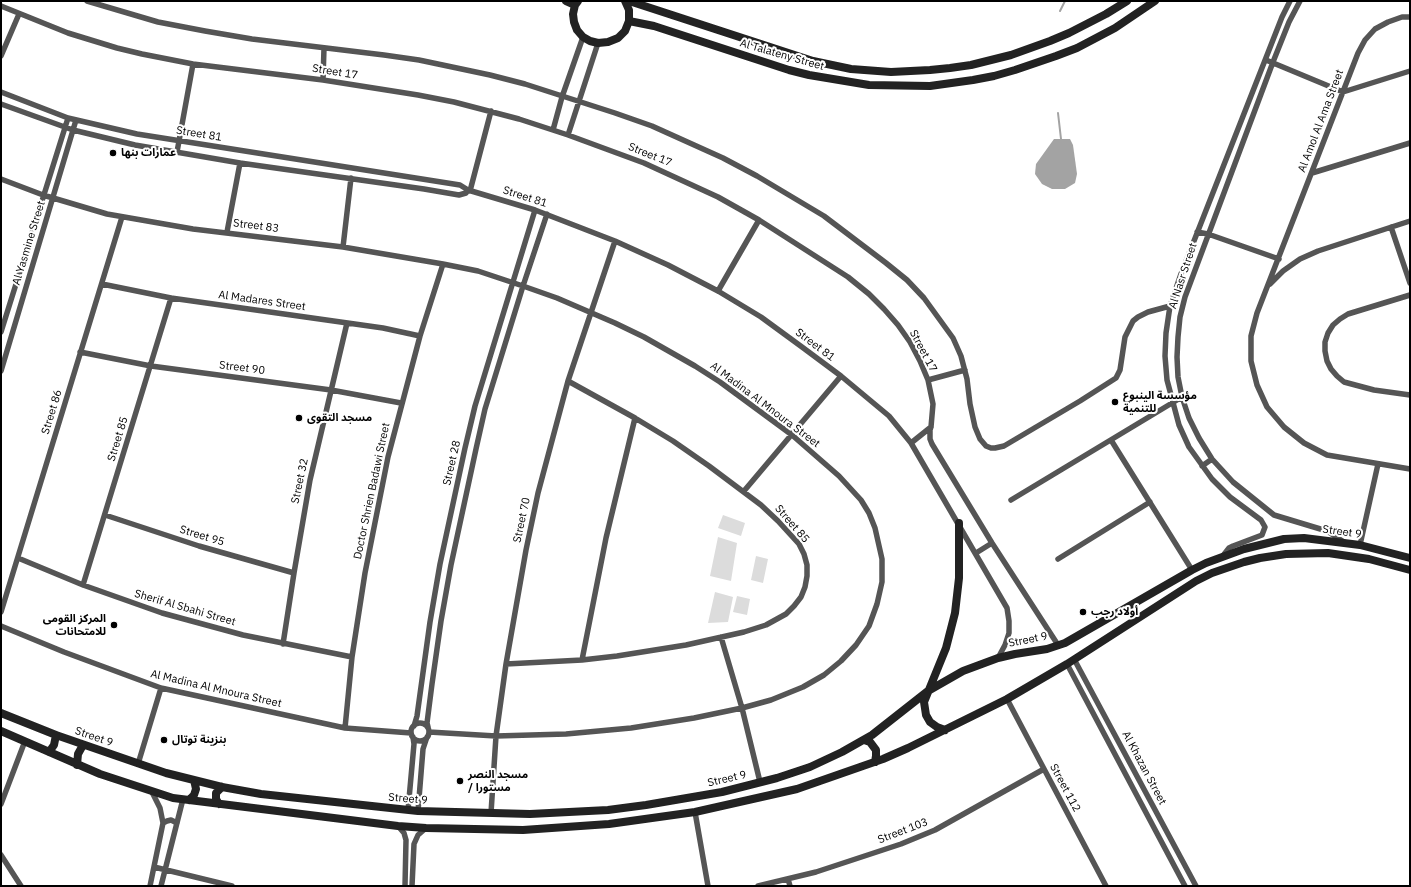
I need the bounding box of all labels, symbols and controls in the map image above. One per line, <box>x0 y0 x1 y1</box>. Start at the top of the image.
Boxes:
street label: Al Talateny Street <box>738 37 826 73</box>
street label: Street 17 <box>311 62 359 82</box>
street label: Al Amol Al Ama Street <box>1295 68 1347 174</box>
street label: Street 81 <box>175 124 223 144</box>
street label: Street 17 <box>626 140 674 170</box>
place label: عمارات بنها <box>121 146 176 160</box>
marker: عمارات بنها <box>108 148 118 158</box>
street label: Street 81 <box>501 184 549 210</box>
street label: Al Yasmine Street <box>10 199 48 287</box>
street label: Street 83 <box>232 217 280 235</box>
street label: Al Nasr Street <box>1166 241 1200 311</box>
street label: Al Madares Street <box>218 288 306 314</box>
street label: Street 81 <box>793 326 837 364</box>
street label: Street 17 <box>906 328 940 374</box>
street label: Street 90 <box>218 359 266 377</box>
street label: Al Madina Al Mnoura Street <box>707 359 823 451</box>
street label: Street 86 <box>39 388 65 436</box>
place label: مؤسسة الينبوع للتنمية <box>1123 389 1197 415</box>
marker: مؤسسة الينبوع للتنمية <box>1110 397 1120 407</box>
place label: مسجد التقوى <box>307 411 372 425</box>
marker: مسجد التقوى <box>294 413 304 423</box>
street label: Street 85 <box>105 415 131 463</box>
street label: Doctor Shrien Badawi Street <box>351 422 393 560</box>
street label: Street 28 <box>440 439 464 487</box>
street label: Street 32 <box>289 457 311 505</box>
street label: Street 70 <box>511 496 533 544</box>
street label: Street 85 <box>772 502 812 546</box>
street label: Street 95 <box>178 523 226 549</box>
street label: Street 9 <box>1322 523 1362 541</box>
street label: Sherif Al Sbahi Street <box>133 587 237 629</box>
place label: أولاد رجب <box>1091 605 1138 619</box>
marker: أولاد رجب <box>1078 607 1088 617</box>
place label: المركز القومى للامتحانات <box>43 612 106 638</box>
marker: المركز القومى للامتحانات <box>109 620 119 630</box>
street label: Street 9 <box>1007 630 1049 650</box>
street label: Al Madina Al Mnoura Street <box>149 667 283 711</box>
street label: Street 9 <box>73 724 115 750</box>
street label: Al Khazan Street <box>1119 729 1169 807</box>
place label: بنزينة توتال <box>172 733 227 747</box>
marker: بنزينة توتال <box>159 735 169 745</box>
street label: Street 112 <box>1047 762 1083 814</box>
place label: مسجد النصر / مستورا <box>468 768 528 794</box>
street label: Street 9 <box>706 768 748 790</box>
marker: مسجد النصر / مستورا <box>455 776 465 786</box>
street label: Street 9 <box>388 791 428 807</box>
street label: Street 103 <box>876 815 930 847</box>

